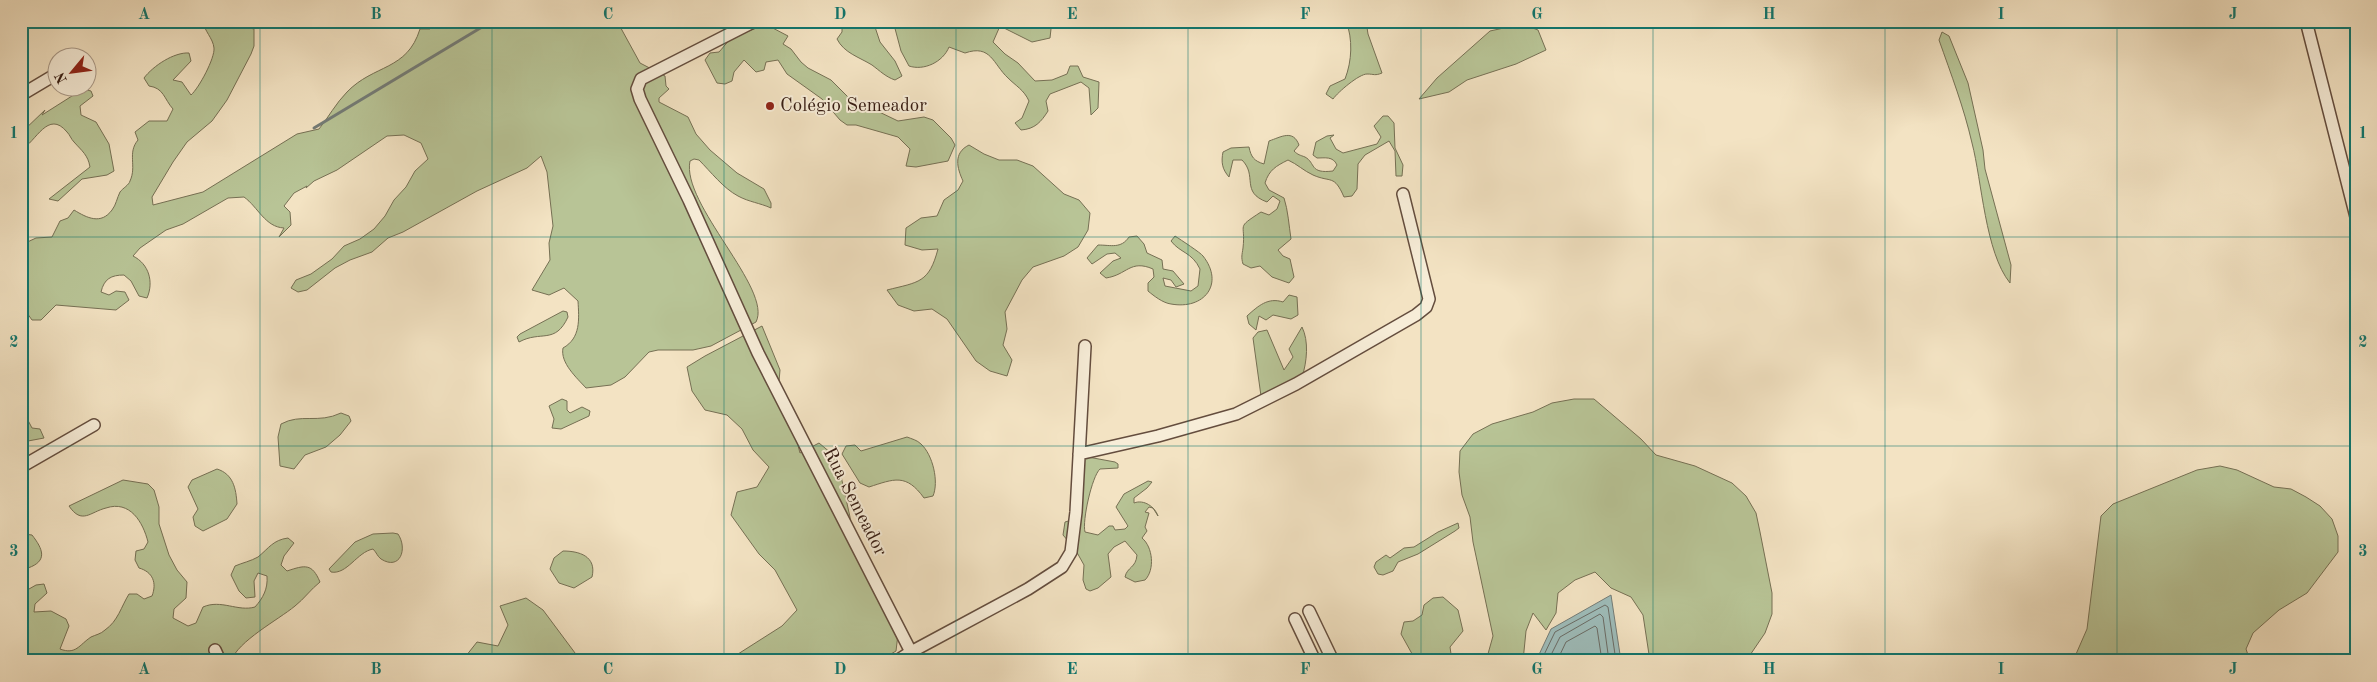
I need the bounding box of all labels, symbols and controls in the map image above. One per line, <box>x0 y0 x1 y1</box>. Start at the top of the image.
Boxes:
text: A <box>138 7 150 23</box>
text: B <box>370 7 382 23</box>
text: C <box>603 7 613 23</box>
text: D <box>834 7 846 23</box>
text: E <box>1066 7 1078 23</box>
text: F <box>1300 7 1311 23</box>
text: G <box>1531 7 1543 23</box>
text: H <box>1762 7 1776 23</box>
text: I <box>1997 7 2005 23</box>
text: J <box>2229 7 2238 23</box>
north arrow <box>48 48 98 98</box>
text: N <box>53 69 70 86</box>
place label: Colégio Semeador <box>780 97 927 116</box>
marker: Colégio Semeador <box>764 100 776 112</box>
text: 1 <box>9 126 19 142</box>
text: 1 <box>2358 126 2368 142</box>
text: 2 <box>9 335 19 351</box>
text: 2 <box>2358 335 2368 351</box>
street label: Rua Semeador <box>818 445 890 560</box>
text: 3 <box>9 544 19 560</box>
text: 3 <box>2358 544 2368 560</box>
text: A <box>138 662 150 678</box>
text: B <box>370 662 382 678</box>
text: C <box>603 662 613 678</box>
text: D <box>834 662 846 678</box>
text: E <box>1066 662 1078 678</box>
text: F <box>1300 662 1311 678</box>
text: G <box>1531 662 1543 678</box>
text: H <box>1762 662 1776 678</box>
text: I <box>1997 662 2005 678</box>
text: J <box>2229 662 2238 678</box>

